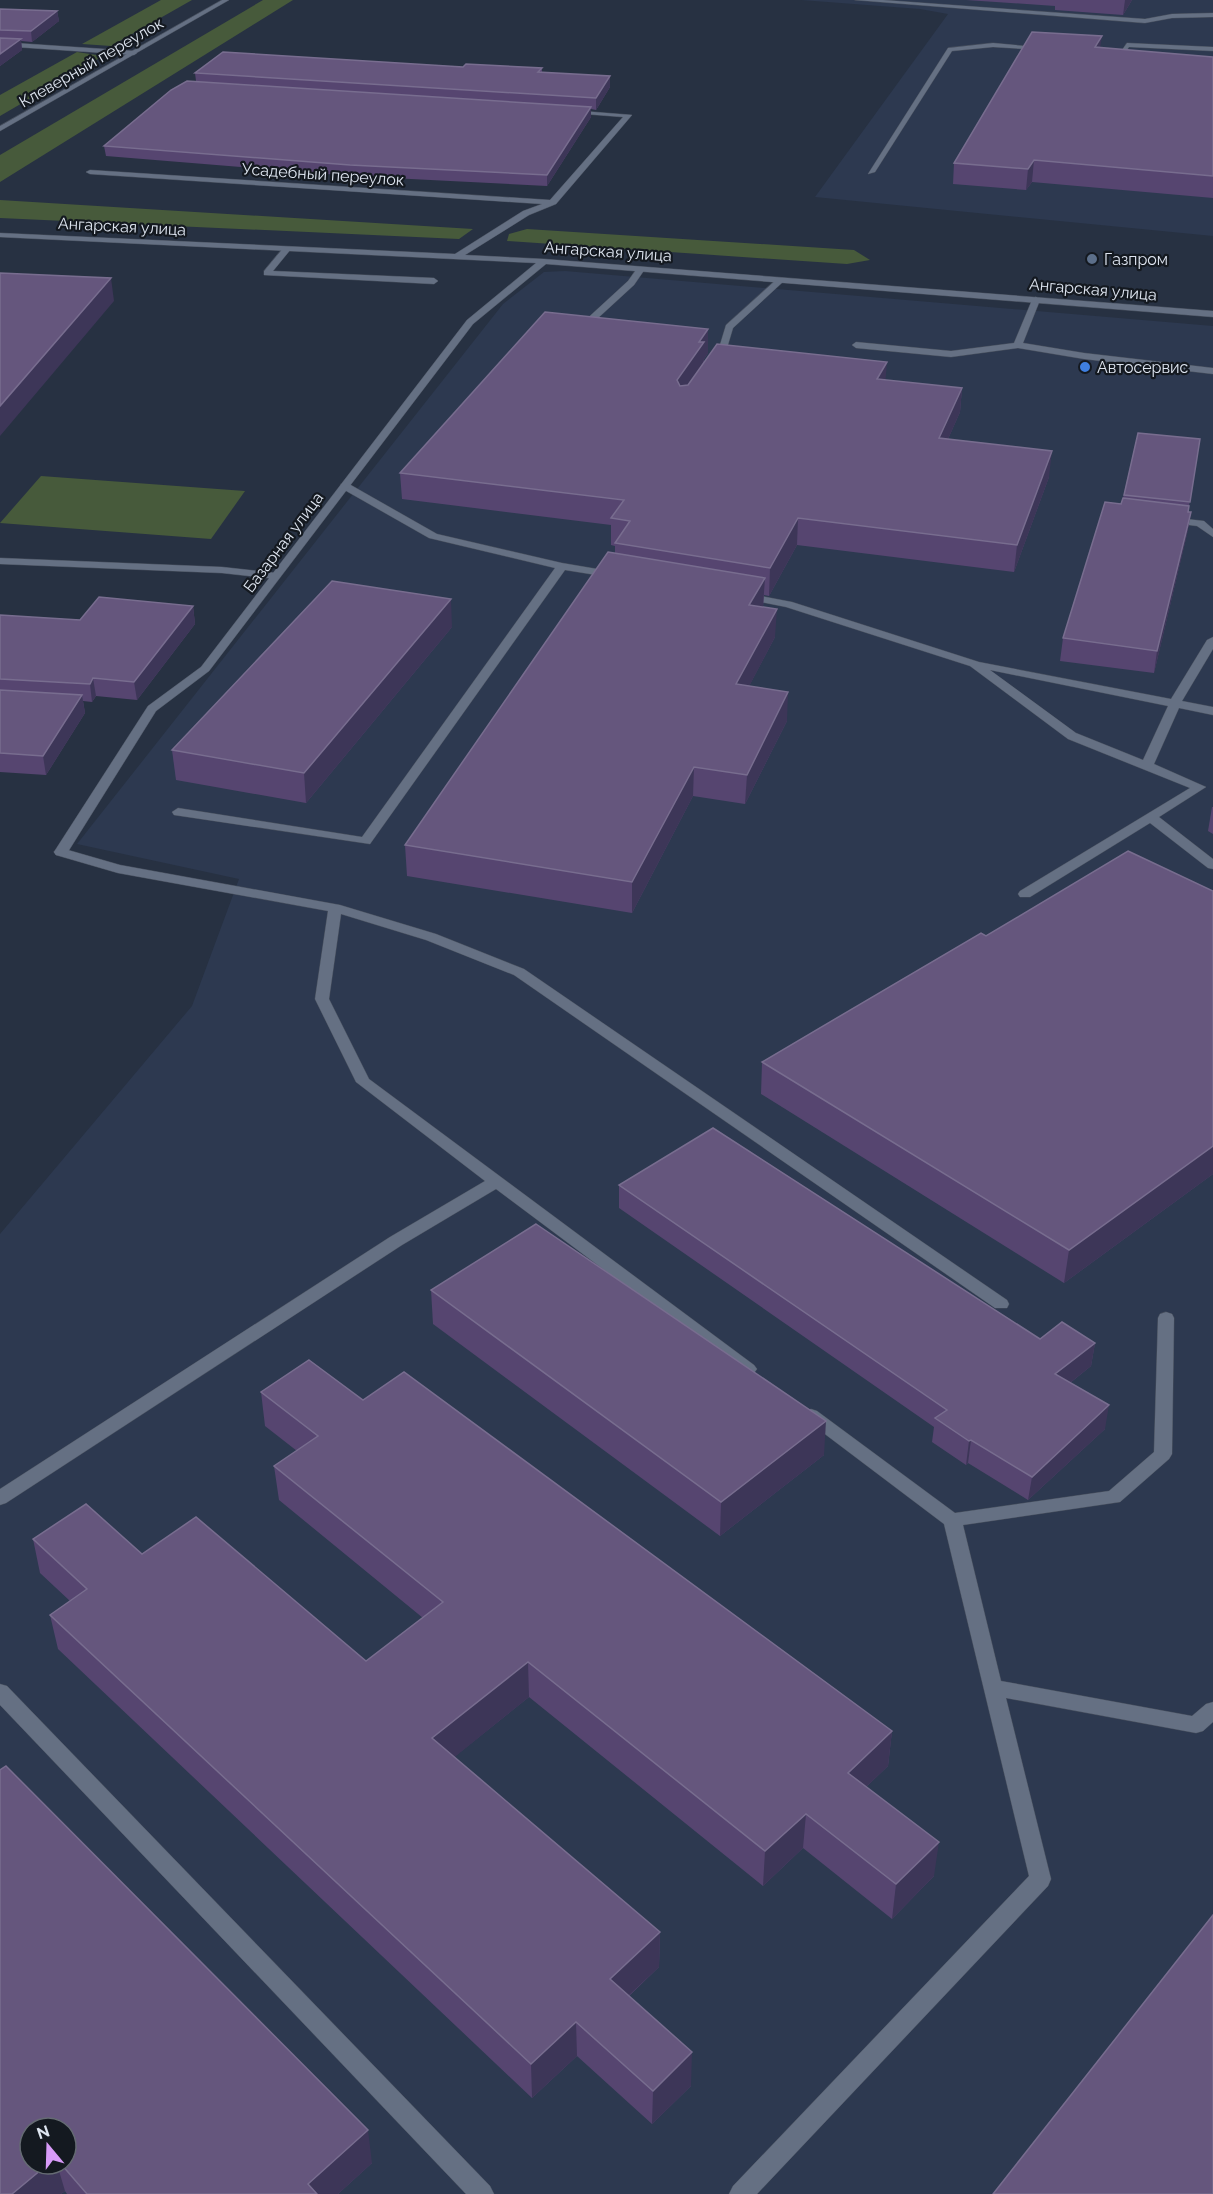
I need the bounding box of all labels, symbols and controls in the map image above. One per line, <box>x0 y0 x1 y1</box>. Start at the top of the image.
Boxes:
street label: Клеверный переулок <box>16 13 167 112</box>
street label: Усадебный переулок <box>241 159 405 190</box>
street label: Ангарская улица <box>57 214 186 239</box>
street label: Ангарская улица <box>543 238 673 265</box>
place label: Газпром <box>1104 250 1168 269</box>
marker: Газпром <box>1085 252 1099 266</box>
street label: Ангарская улица <box>1028 274 1158 305</box>
place label: Автосервис <box>1097 358 1189 377</box>
marker: Автосервис <box>1078 360 1092 374</box>
street label: Базарная улица <box>240 489 327 596</box>
north arrow <box>18 2116 78 2176</box>
text: N <box>34 2121 52 2143</box>

